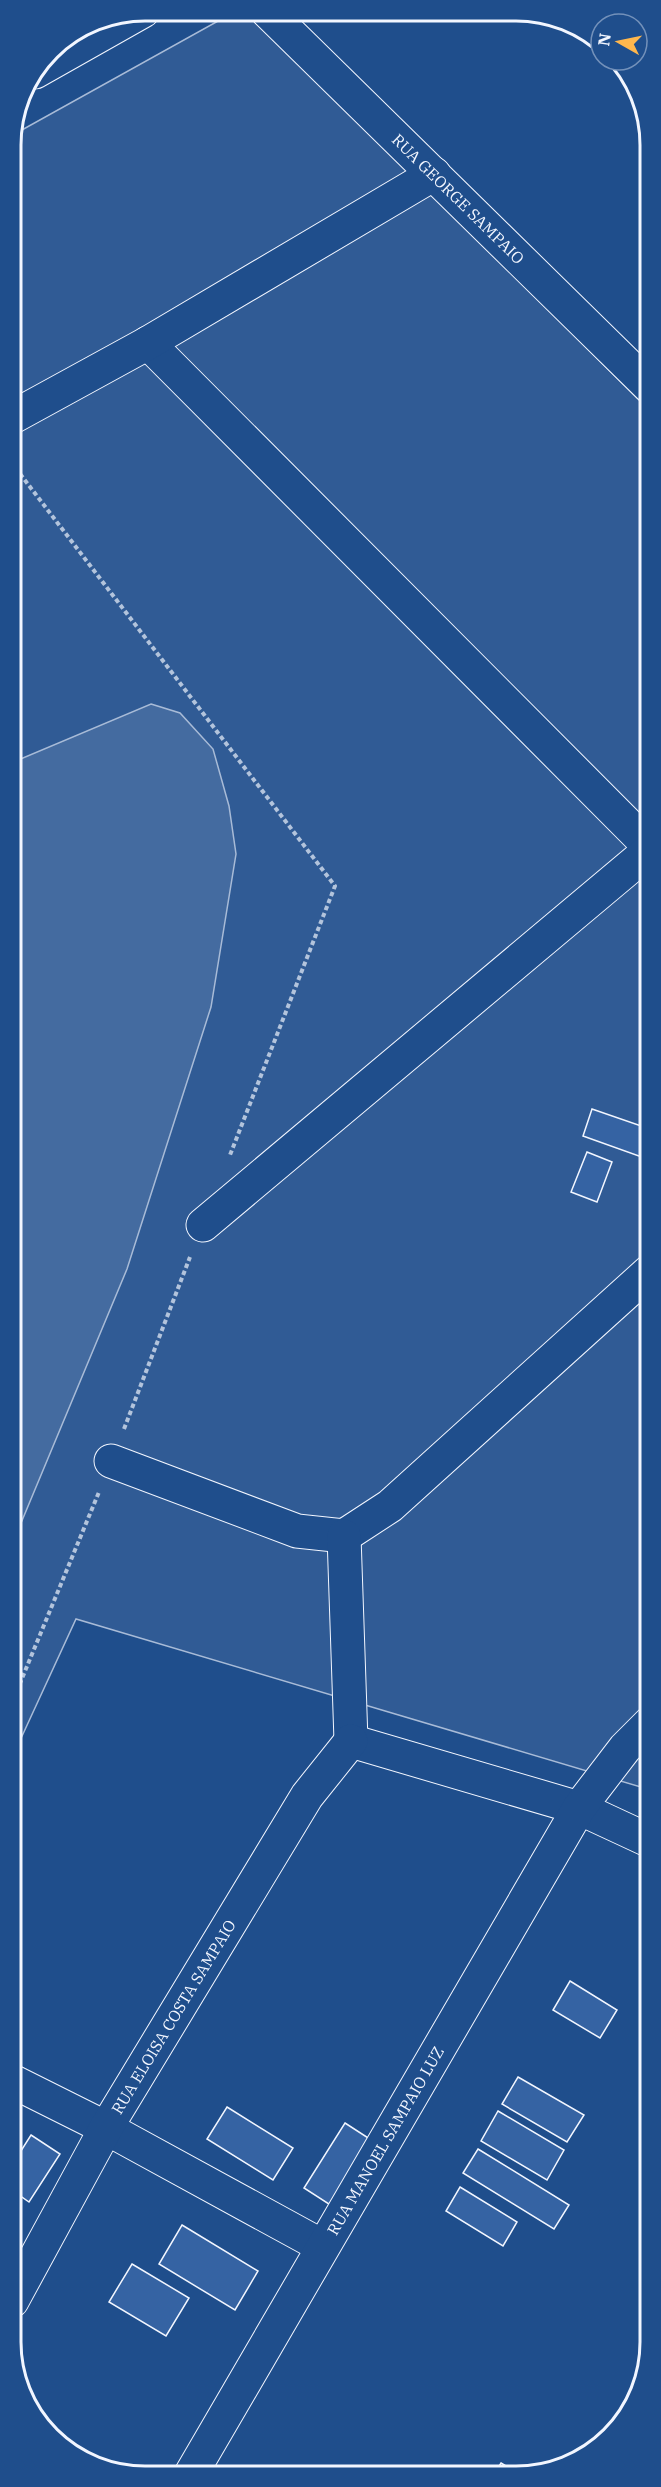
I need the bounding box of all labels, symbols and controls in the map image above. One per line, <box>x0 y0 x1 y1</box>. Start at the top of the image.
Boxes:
north arrow <box>589 12 649 72</box>
text: N <box>593 32 615 47</box>
street label: RUA GEORGE SAMPAIO <box>388 129 529 268</box>
street label: RUA ELOISA COSTA SAMPAIO <box>107 1916 240 2118</box>
street label: RUA MANOEL SAMPAIO LUZ <box>323 2043 448 2238</box>

